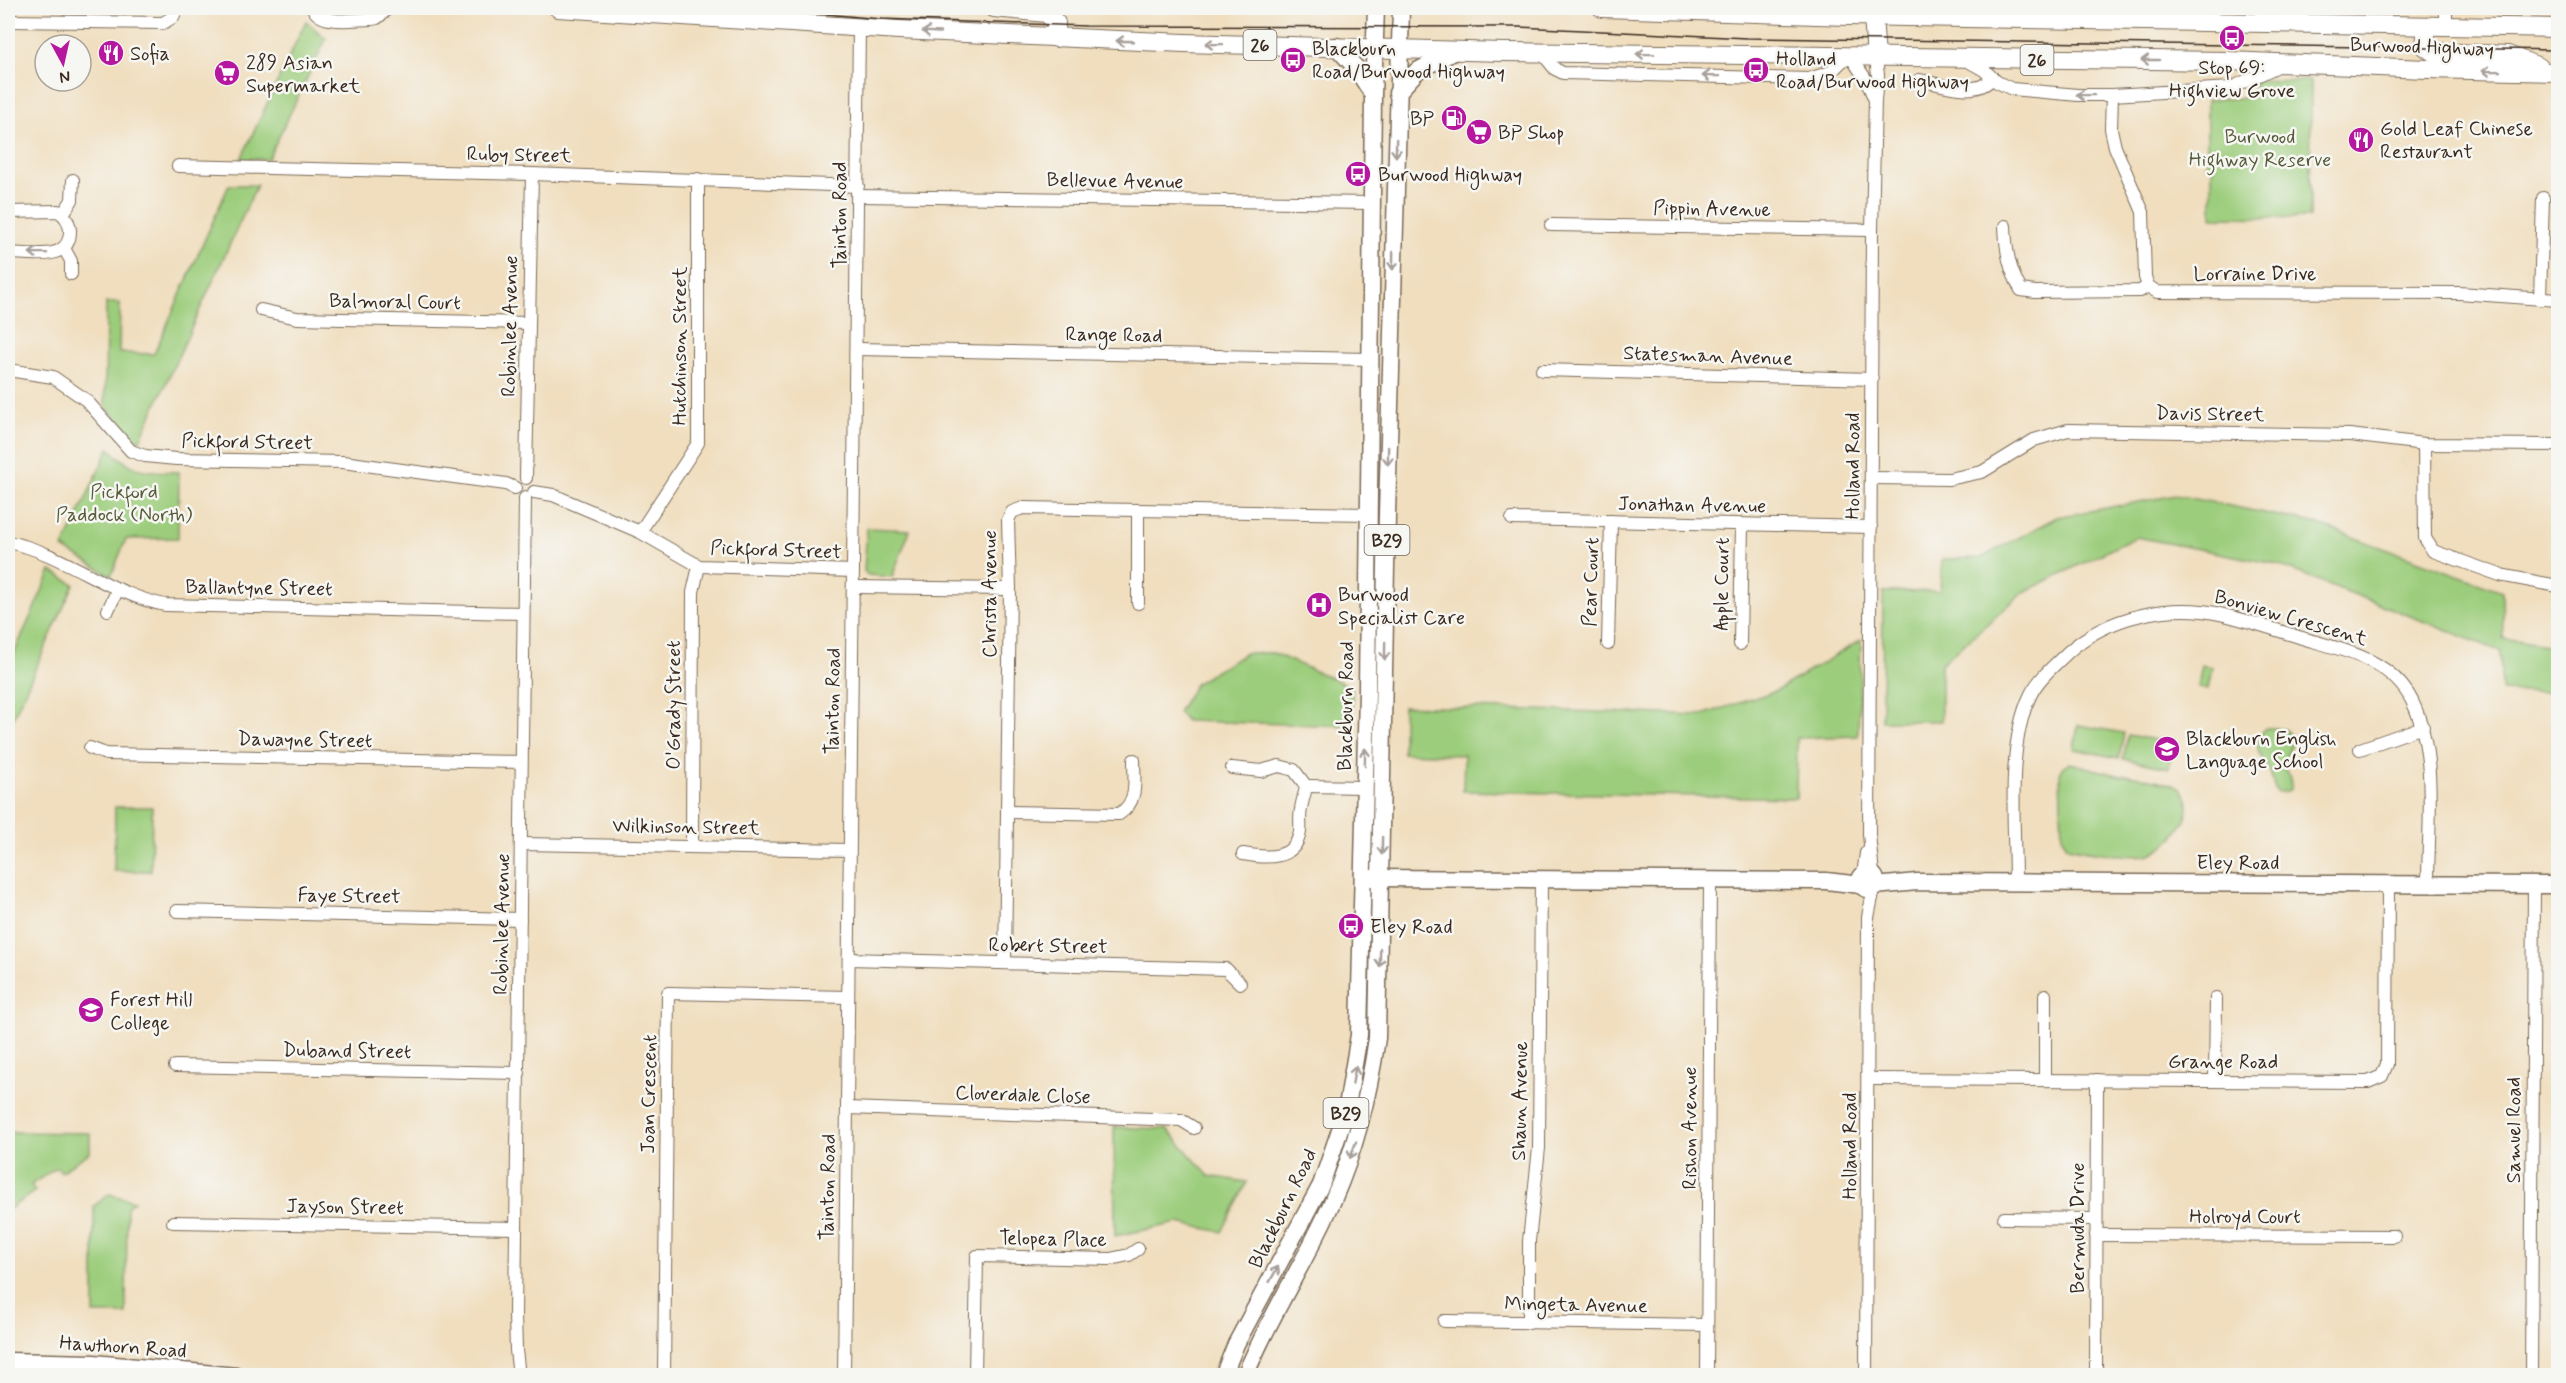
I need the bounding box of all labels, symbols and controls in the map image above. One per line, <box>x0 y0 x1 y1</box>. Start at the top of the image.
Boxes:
bus stop icon: Stop 69: Highview Grove <box>2217 23 2247 53</box>
one-way arrow <box>921 26 941 37</box>
road number: 26 <box>1244 30 1276 60</box>
street label: Burwood Highway <box>2349 31 2494 65</box>
north arrow <box>33 33 93 93</box>
one-way arrow <box>1116 35 1136 47</box>
place label: Blackburn Road/Burwood Highway <box>1312 36 1505 87</box>
restaurant icon: Sofia <box>96 38 126 68</box>
one-way arrow <box>1205 38 1225 50</box>
place label: Sofia <box>130 41 170 68</box>
bus stop icon: Blackburn Road/Burwood Highway <box>1278 45 1308 75</box>
road number: 26 <box>2020 45 2054 75</box>
place label: Holland Road/Burwood Highway <box>1776 46 1969 97</box>
one-way arrow <box>1636 48 1656 60</box>
place label: 289 Asian Supermarket <box>246 50 360 100</box>
one-way arrow <box>2140 54 2160 66</box>
bus stop icon: Holland Road/Burwood Highway <box>1741 55 1771 85</box>
place label: Stop 69: Highview Grove <box>2169 55 2295 107</box>
supermarket icon: 289 Asian Supermarket <box>212 58 242 88</box>
text: N <box>58 65 72 88</box>
one-way arrow <box>2482 65 2502 76</box>
one-way arrow <box>1702 70 1722 82</box>
one-way arrow <box>2076 89 2096 100</box>
fuel station icon: BP <box>1439 103 1469 133</box>
place label: BP <box>1410 106 1435 133</box>
place label: Gold Leaf Chinese Restaurant <box>2380 116 2533 166</box>
supermarket icon: BP Shop <box>1464 117 1494 147</box>
place label: BP Shop <box>1498 120 1564 147</box>
park label: Burwood Highway Reserve <box>2189 124 2331 176</box>
restaurant icon: Gold Leaf Chinese Restaurant <box>2346 125 2376 155</box>
one-way arrow <box>1390 137 1402 157</box>
street label: Ruby Street <box>466 141 572 170</box>
bus stop icon: Burwood Highway <box>1343 159 1373 189</box>
street label: Tainton Road <box>827 162 854 268</box>
place label: Burwood Highway <box>1378 162 1522 190</box>
street label: Bellevue Avenue <box>1046 167 1184 196</box>
street label: Pippin Avenue <box>1653 195 1771 224</box>
one-way arrow <box>28 247 48 259</box>
one-way arrow <box>1387 250 1399 270</box>
street label: Robinlee Avenue <box>496 255 525 397</box>
street label: Lorraine Drive <box>2194 261 2316 288</box>
street label: Hutchinson Street <box>667 266 694 426</box>
street label: Balmoral Court <box>329 288 461 317</box>
street label: Range Road <box>1065 321 1163 351</box>
street label: Statesman Avenue <box>1623 340 1793 373</box>
street label: Davis Street <box>2155 400 2265 429</box>
street label: Holland Road <box>1840 413 1867 519</box>
street label: Pickford Street <box>181 428 313 459</box>
one-way arrow <box>1383 445 1394 465</box>
park label: Pickford Paddock (North) <box>56 479 192 529</box>
street label: Jonathan Avenue <box>1618 491 1766 520</box>
road number: B29 <box>1364 525 1410 555</box>
street label: Christa Avenue <box>977 530 1004 658</box>
street label: Pickford Street <box>710 535 842 568</box>
street label: Pear Court <box>1576 537 1607 627</box>
street label: Apple Court <box>1708 537 1738 631</box>
street label: Ballantyne Street <box>185 574 333 603</box>
place label: Burwood Specialist Care <box>1338 582 1465 632</box>
street label: Bonview Crescent <box>2211 584 2370 653</box>
hospital icon: Burwood Specialist Care <box>1304 590 1334 620</box>
street label: O'Grady Street <box>661 640 688 770</box>
one-way arrow <box>1379 640 1391 660</box>
street label: Blackburn Road <box>1332 641 1361 771</box>
street label: Tainton Road <box>819 647 848 755</box>
street label: Dawayne Street <box>237 726 373 755</box>
place label: Blackburn English Language School <box>2186 726 2337 777</box>
school or university icon: Blackburn English Language School <box>2152 734 2182 764</box>
one-way arrow <box>1360 747 1371 767</box>
street label: Wilkinson Street <box>612 813 760 842</box>
one-way arrow <box>1377 835 1388 855</box>
street label: Eley Road <box>2197 850 2279 877</box>
street label: Robinlee Avenue <box>488 853 517 995</box>
street label: Faye Street <box>297 882 401 911</box>
bus stop icon: Eley Road <box>1336 911 1366 941</box>
place label: Eley Road <box>1370 914 1453 941</box>
street label: Robert Street <box>988 932 1108 961</box>
one-way arrow <box>1374 947 1386 967</box>
place label: Forest Hill College <box>110 987 192 1037</box>
school or university icon: Forest Hill College <box>76 995 106 1025</box>
street label: Joan Crescent <box>635 1034 664 1154</box>
street label: Duband Street <box>282 1037 412 1066</box>
street label: Shaun Avenue <box>1506 1041 1535 1161</box>
street label: Grange Road <box>2168 1049 2278 1076</box>
one-way arrow <box>1349 1066 1360 1085</box>
street label: Rishon Avenue <box>1677 1067 1704 1189</box>
street label: Samuel Road <box>2501 1077 2528 1183</box>
street label: Cloverdale Close <box>955 1080 1091 1111</box>
street label: Holland Road <box>1837 1093 1864 1199</box>
road number: B29 <box>1324 1098 1368 1128</box>
street label: Tainton Road <box>814 1133 843 1241</box>
one-way arrow <box>1346 1140 1357 1159</box>
street label: Blackburn Road <box>1243 1144 1324 1273</box>
street label: Bermuda Drive <box>2065 1162 2092 1294</box>
street label: Jayson Street <box>286 1193 404 1222</box>
street label: Holroyd Court <box>2189 1204 2301 1231</box>
street label: Telopea Place <box>999 1225 1107 1254</box>
one-way arrow <box>1268 1266 1280 1283</box>
street label: Mingeta Avenue <box>1504 1291 1648 1321</box>
street label: Hawthorn Road <box>58 1330 187 1365</box>

